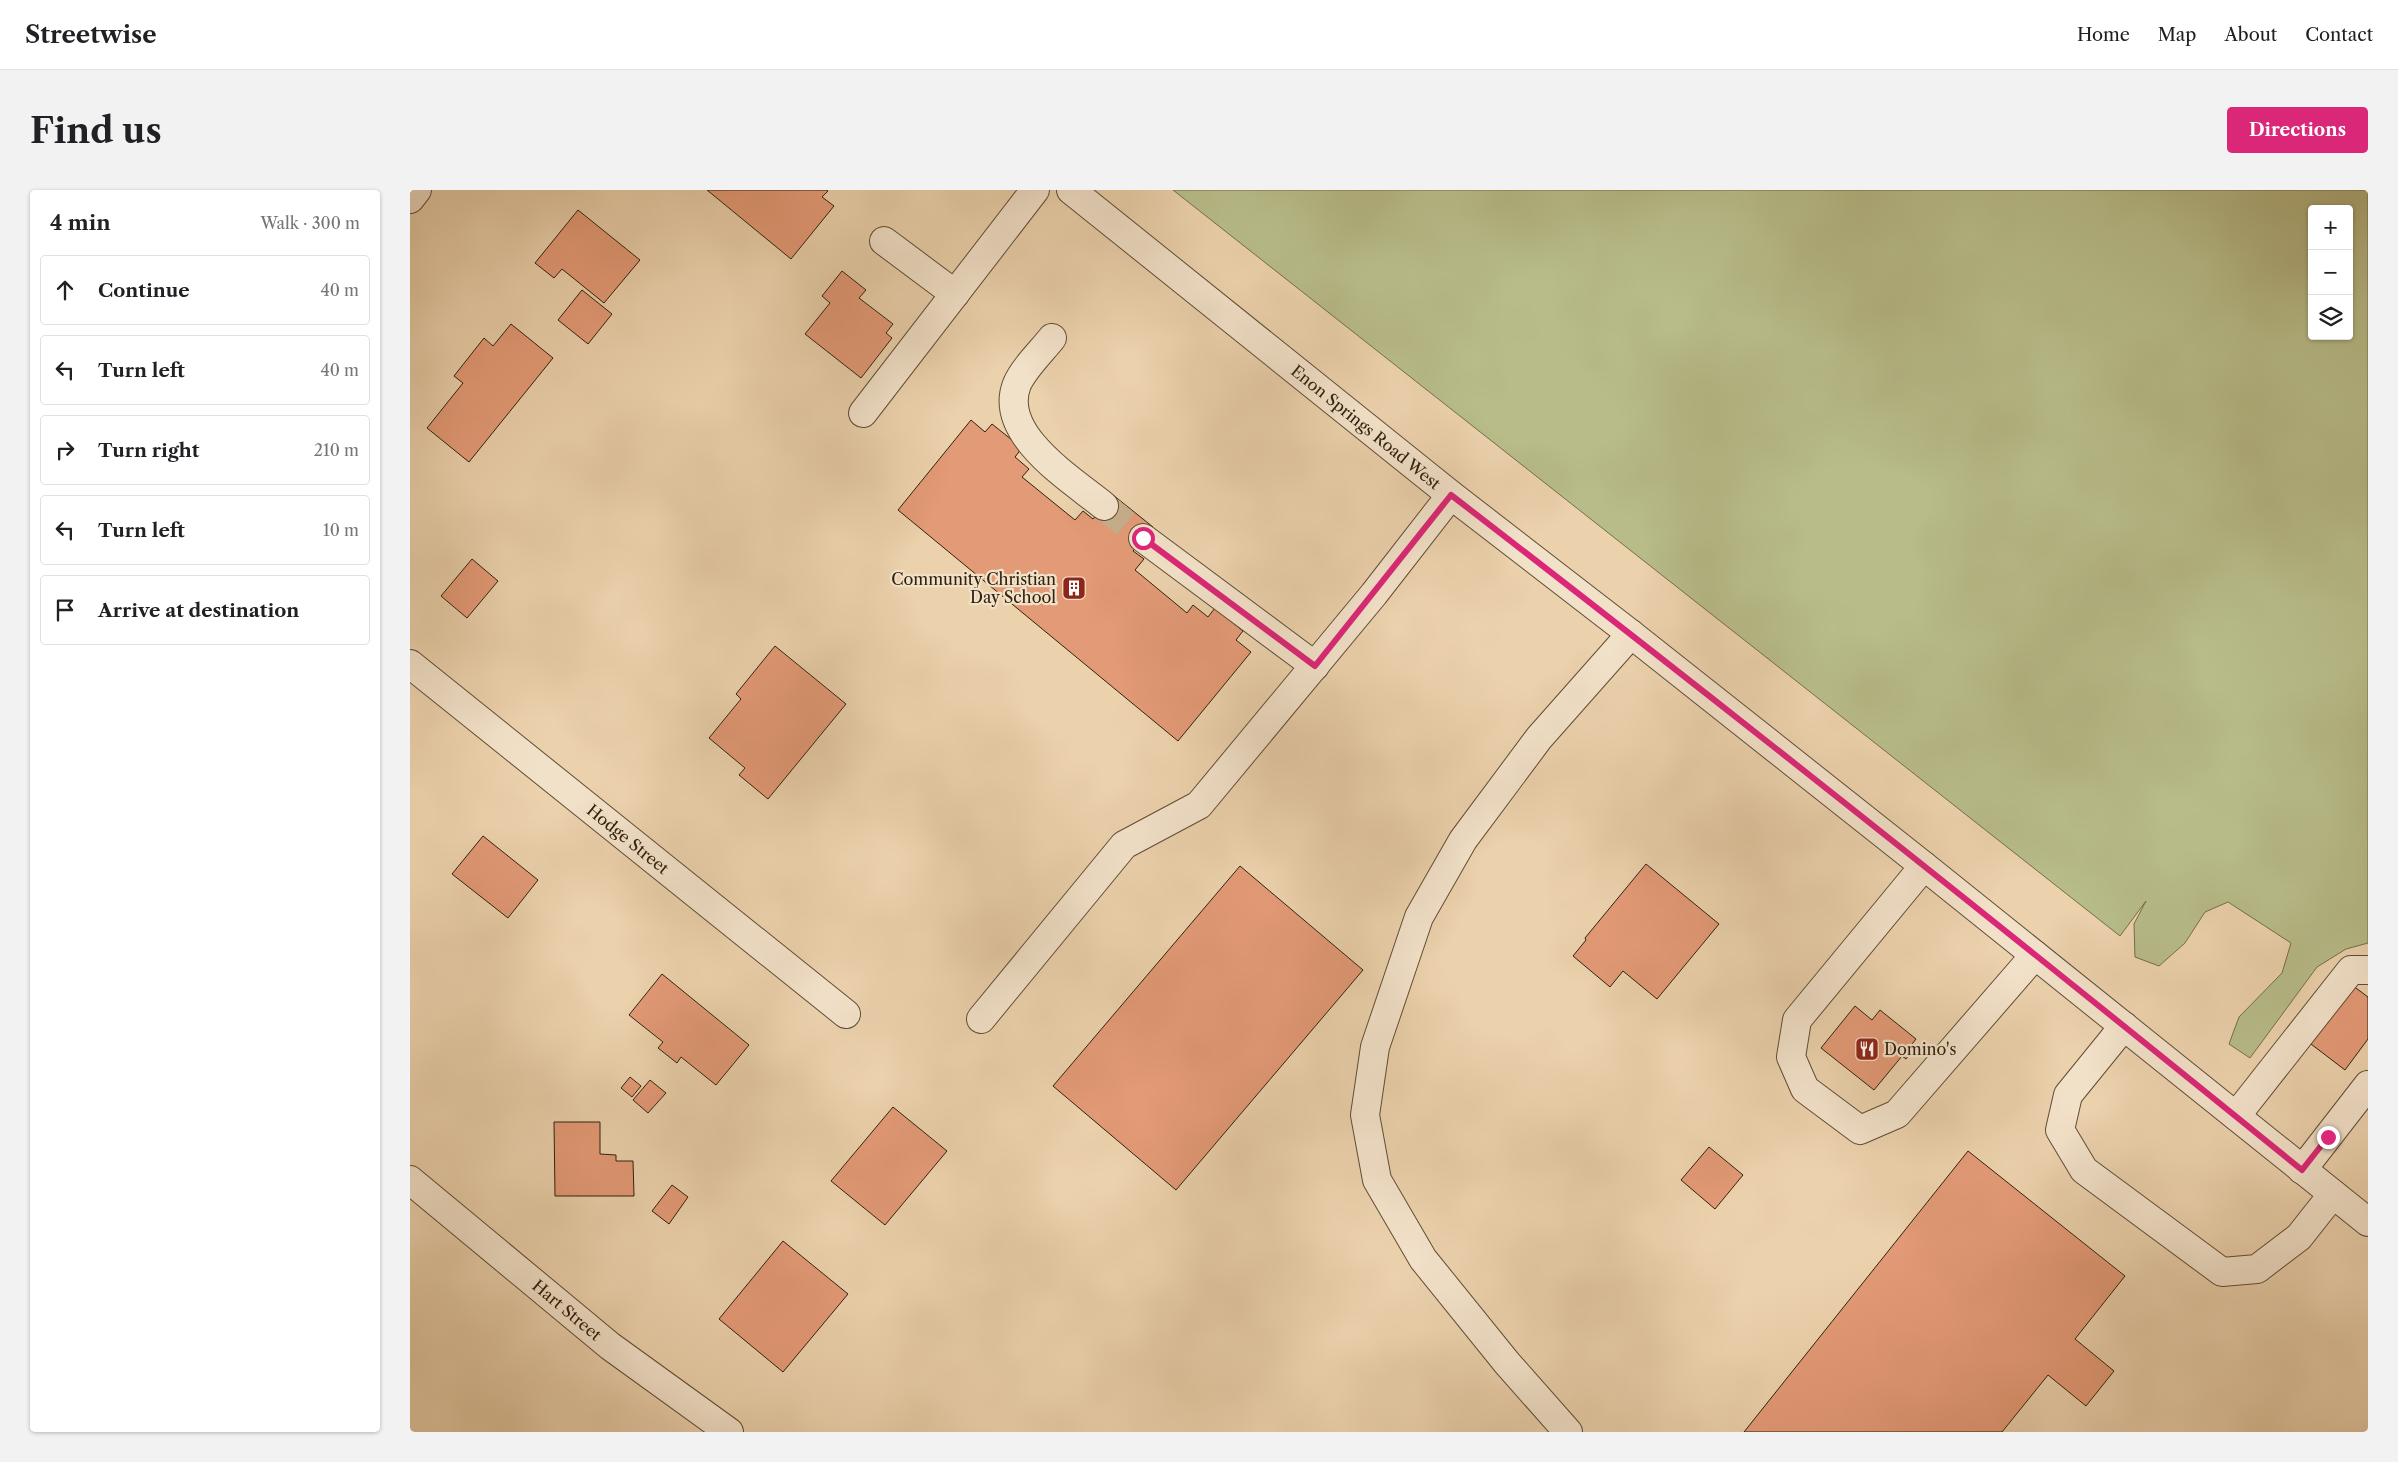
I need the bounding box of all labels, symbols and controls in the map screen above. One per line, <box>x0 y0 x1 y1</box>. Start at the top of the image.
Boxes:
text: Streetwise <box>25 20 157 49</box>
text: Home <box>2077 24 2130 46</box>
text: Map <box>2158 24 2196 46</box>
text: About <box>2224 24 2277 46</box>
text: Contact <box>2305 24 2373 46</box>
button: Directions <box>2227 107 2368 153</box>
text: Find us <box>30 109 162 152</box>
map controls <box>2308 205 2353 340</box>
button: + <box>2308 205 2353 250</box>
text: 4 min <box>50 210 111 235</box>
text: Walk · 300 m <box>261 213 360 233</box>
button: − <box>2308 250 2353 295</box>
icon: ahead <box>51 276 79 304</box>
text: Continue <box>98 279 190 302</box>
text: 40 m <box>320 280 359 300</box>
button: layers <box>2308 295 2353 340</box>
icon: left <box>51 356 79 384</box>
text: Turn left <box>98 359 185 382</box>
text: 40 m <box>320 360 359 380</box>
street label: Enon Springs Road West <box>1287 360 1445 494</box>
icon: right <box>51 436 79 464</box>
text: Turn right <box>98 439 199 462</box>
text: 210 m <box>314 440 359 460</box>
icon: left <box>51 516 79 544</box>
text: Turn left <box>98 519 185 542</box>
text: 10 m <box>323 520 359 540</box>
route start <box>1132 527 1155 550</box>
place label: Community Christian Day School <box>891 569 1056 607</box>
building icon: Community Christian Day School <box>1061 575 1087 601</box>
icon: arrive <box>51 596 79 624</box>
text: Arrive at destination <box>98 599 299 622</box>
street label: Hodge Street <box>583 800 673 878</box>
restaurant icon: Domino's <box>1854 1036 1880 1062</box>
place label: Domino's <box>1884 1039 1956 1059</box>
route end <box>2317 1126 2340 1149</box>
street label: Hart Street <box>528 1275 606 1345</box>

